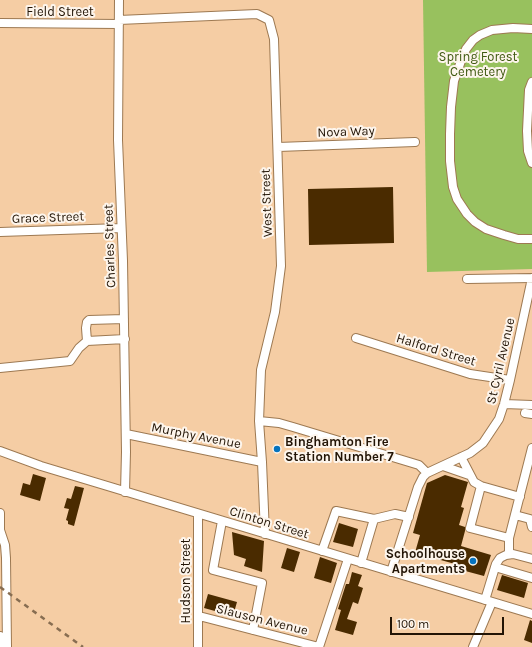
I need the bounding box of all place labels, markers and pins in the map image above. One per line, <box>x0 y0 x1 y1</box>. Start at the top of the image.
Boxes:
place label: Binghamton Fire Station Number 7 <box>285 434 394 465</box>
marker: Binghamton Fire Station Number 7 <box>272 444 282 454</box>
place label: Schoolhouse Apartments <box>386 546 465 577</box>
marker: Schoolhouse Apartments <box>468 556 478 566</box>

